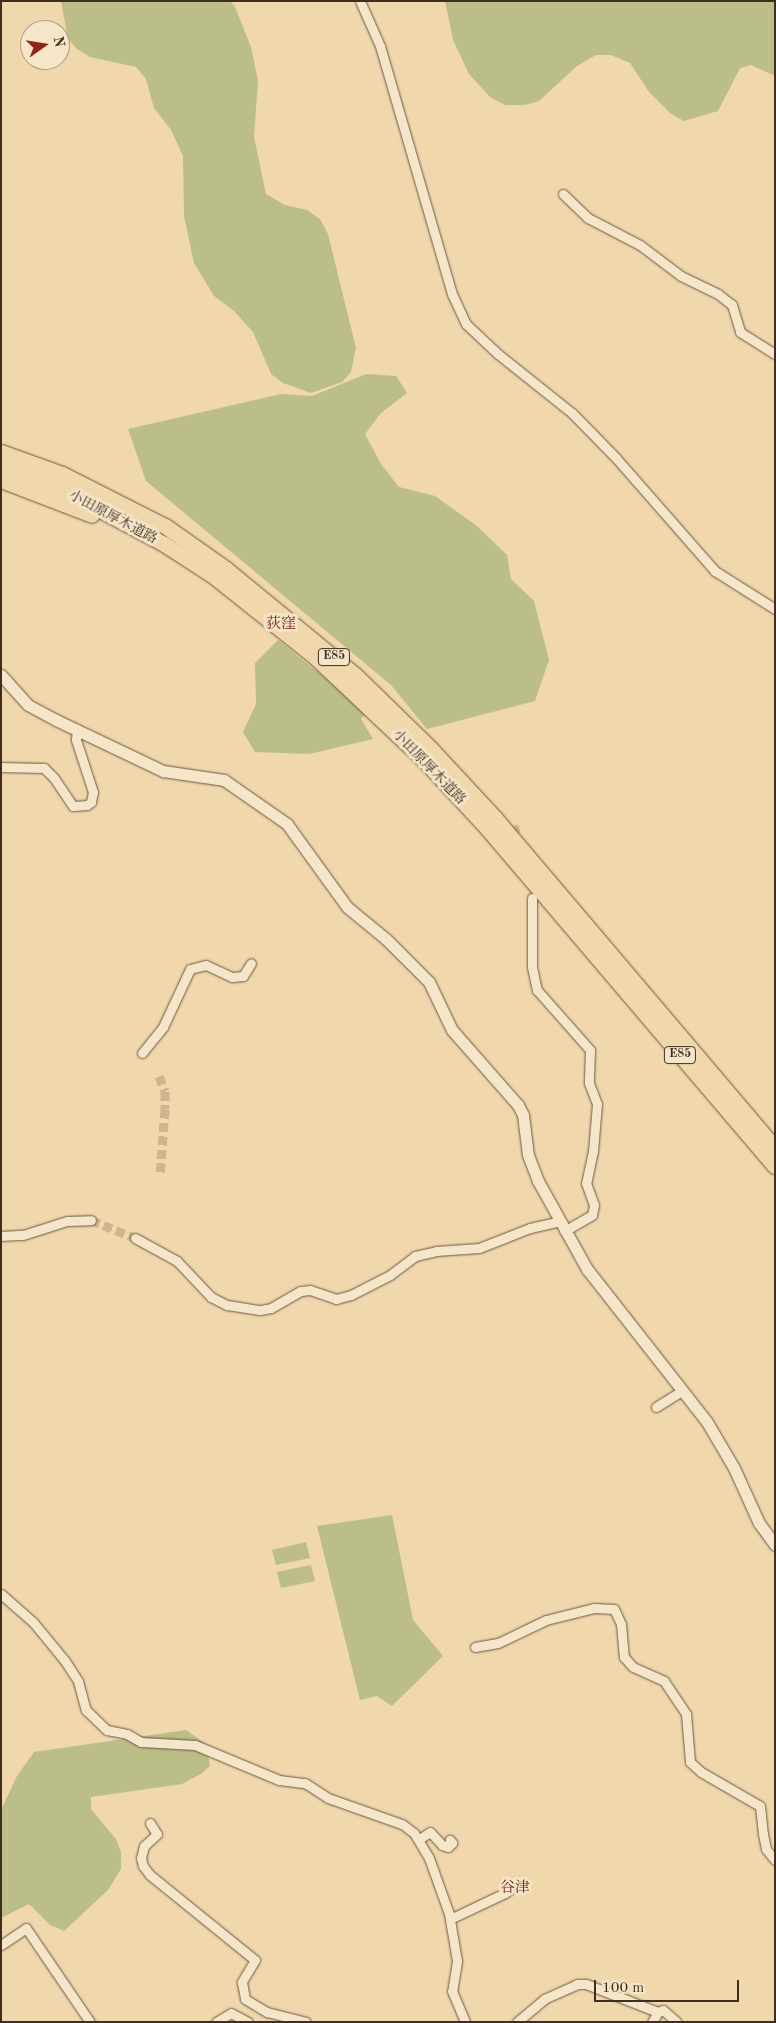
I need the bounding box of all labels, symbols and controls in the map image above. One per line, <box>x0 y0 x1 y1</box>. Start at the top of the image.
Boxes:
north arrow <box>20 20 70 70</box>
text: N <box>51 35 67 49</box>
street label: 小田原厚木道路 <box>66 487 160 547</box>
district label: 荻窪 <box>266 616 296 634</box>
road number: E85 <box>318 648 350 666</box>
street label: 小田原厚木道路 <box>389 726 469 808</box>
road number: E85 <box>664 1046 696 1064</box>
district label: 谷津 <box>500 1880 530 1898</box>
scale bar <box>596 1970 741 2002</box>
text: 100 m <box>602 1981 644 1996</box>

